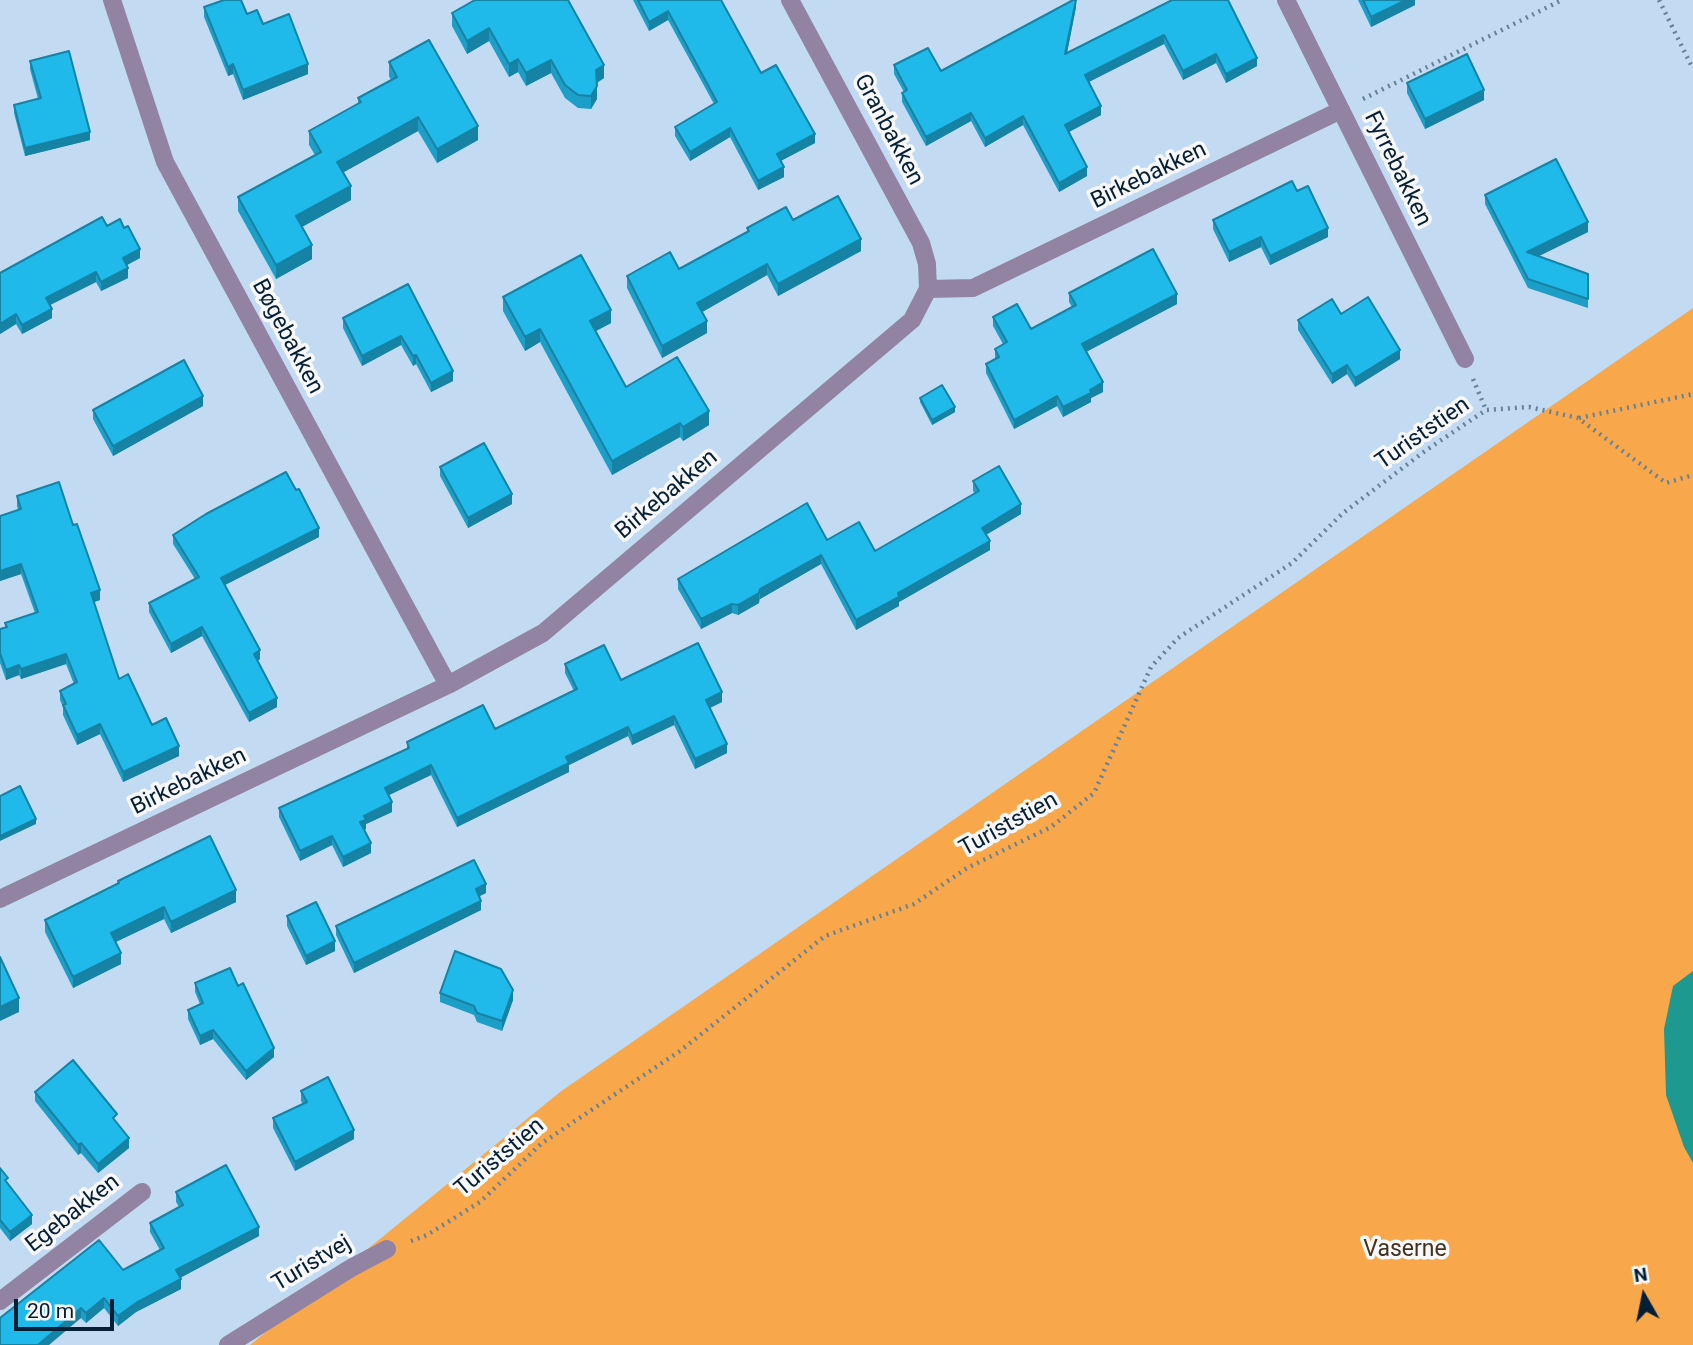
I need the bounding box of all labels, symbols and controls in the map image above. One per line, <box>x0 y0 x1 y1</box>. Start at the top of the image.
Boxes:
street label: Granbakken <box>847 70 929 190</box>
street label: Fyrrebakken <box>1357 107 1437 231</box>
street label: Birkebakken <box>1087 136 1211 216</box>
street label: Bøgebakken <box>245 275 329 399</box>
street label: Turiststien <box>1371 392 1475 476</box>
street label: Birkebakken <box>610 444 724 546</box>
street label: Birkebakken <box>127 742 251 822</box>
street label: Turiststien <box>955 787 1063 863</box>
street label: Turiststien <box>450 1113 550 1203</box>
street label: Egebakken <box>21 1169 125 1259</box>
street label: Turistvej <box>268 1230 356 1298</box>
park label: Vaserne <box>1363 1236 1447 1264</box>
north arrow <box>1609 1261 1679 1331</box>
text: N <box>1632 1262 1649 1287</box>
scale bar <box>18 1286 117 1330</box>
text: 20 m <box>27 1299 74 1323</box>

